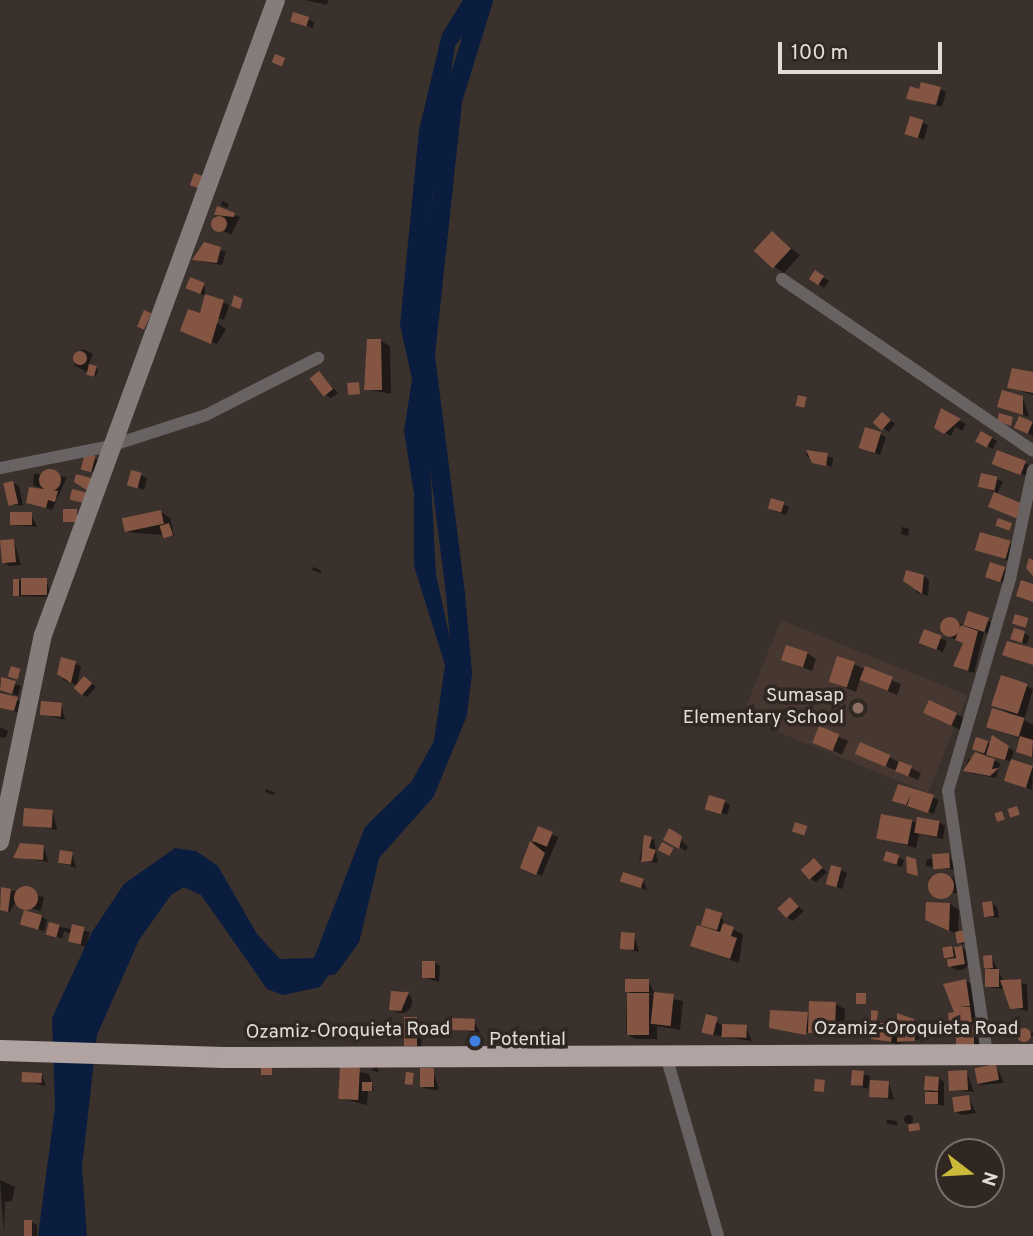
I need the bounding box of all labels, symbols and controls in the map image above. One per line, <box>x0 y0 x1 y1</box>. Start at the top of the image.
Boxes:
scale bar <box>781 28 946 72</box>
text: 100 m <box>791 40 848 67</box>
place label: Sumasap Elementary School <box>683 686 844 730</box>
marker: Sumasap Elementary School <box>850 700 866 716</box>
street label: Ozamiz-Oroquieta Road <box>245 1019 451 1045</box>
street label: Ozamiz-Oroquieta Road <box>814 1019 1018 1041</box>
place label: Potential <box>489 1030 566 1052</box>
marker: Potential <box>467 1033 483 1049</box>
north arrow <box>935 1138 1005 1208</box>
text: N <box>975 1169 1002 1189</box>

